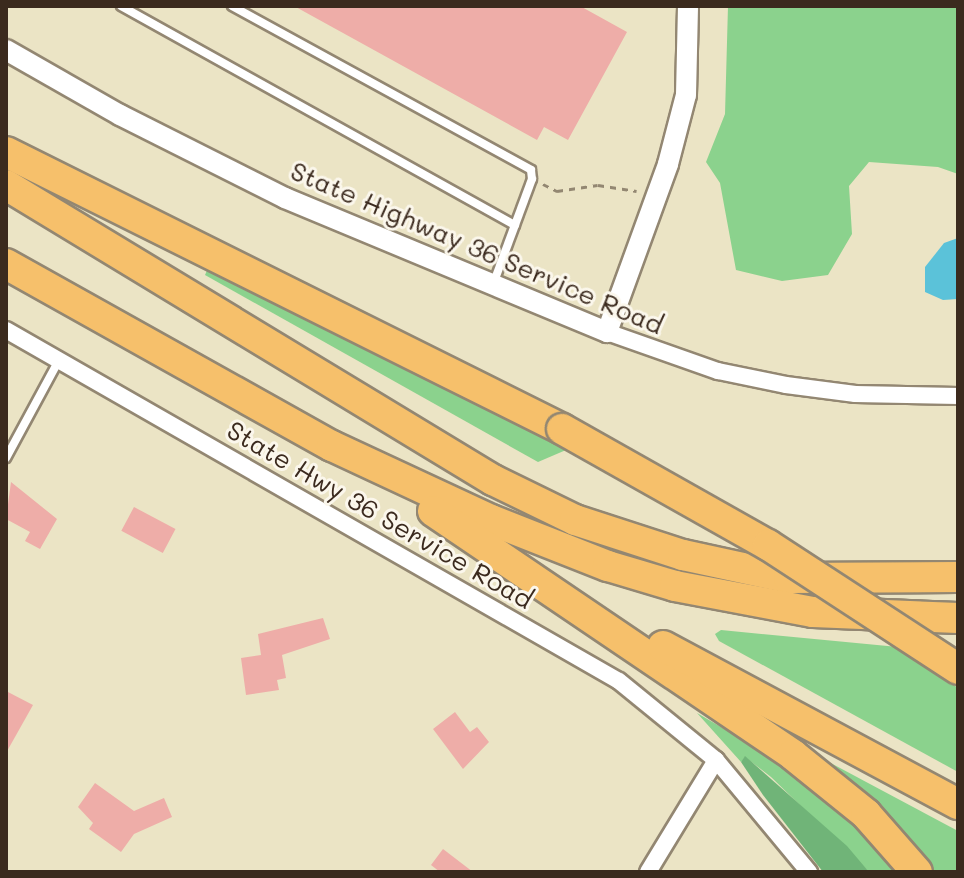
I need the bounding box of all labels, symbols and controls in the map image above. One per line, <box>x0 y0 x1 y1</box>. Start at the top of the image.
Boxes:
street label: State Highway 36 Service Road <box>286 155 668 341</box>
street label: State Hwy 36 Service Road <box>222 415 538 615</box>

